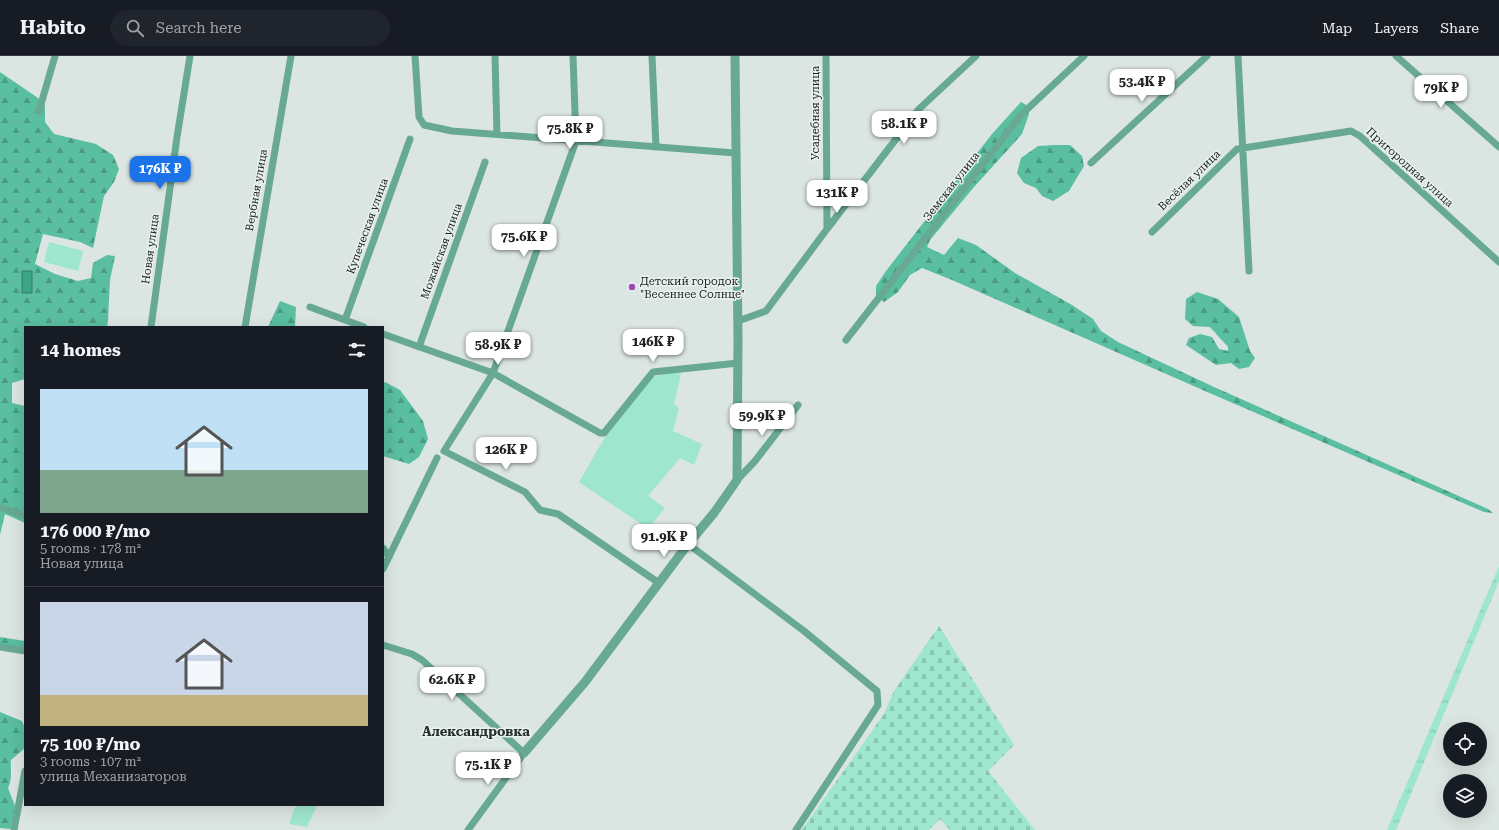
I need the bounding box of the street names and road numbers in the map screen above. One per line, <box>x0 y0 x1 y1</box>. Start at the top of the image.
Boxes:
street label: Усадебная улица <box>809 66 822 160</box>
street label: Пригородная улица <box>1364 125 1456 210</box>
street label: Весёлая улица <box>1156 147 1223 213</box>
street label: Вербная улица <box>243 148 270 232</box>
street label: Земская улица <box>921 149 982 223</box>
street label: Купеческая улица <box>344 176 391 276</box>
street label: Можайская улица <box>418 201 465 301</box>
street label: Новая улица <box>139 213 162 285</box>

